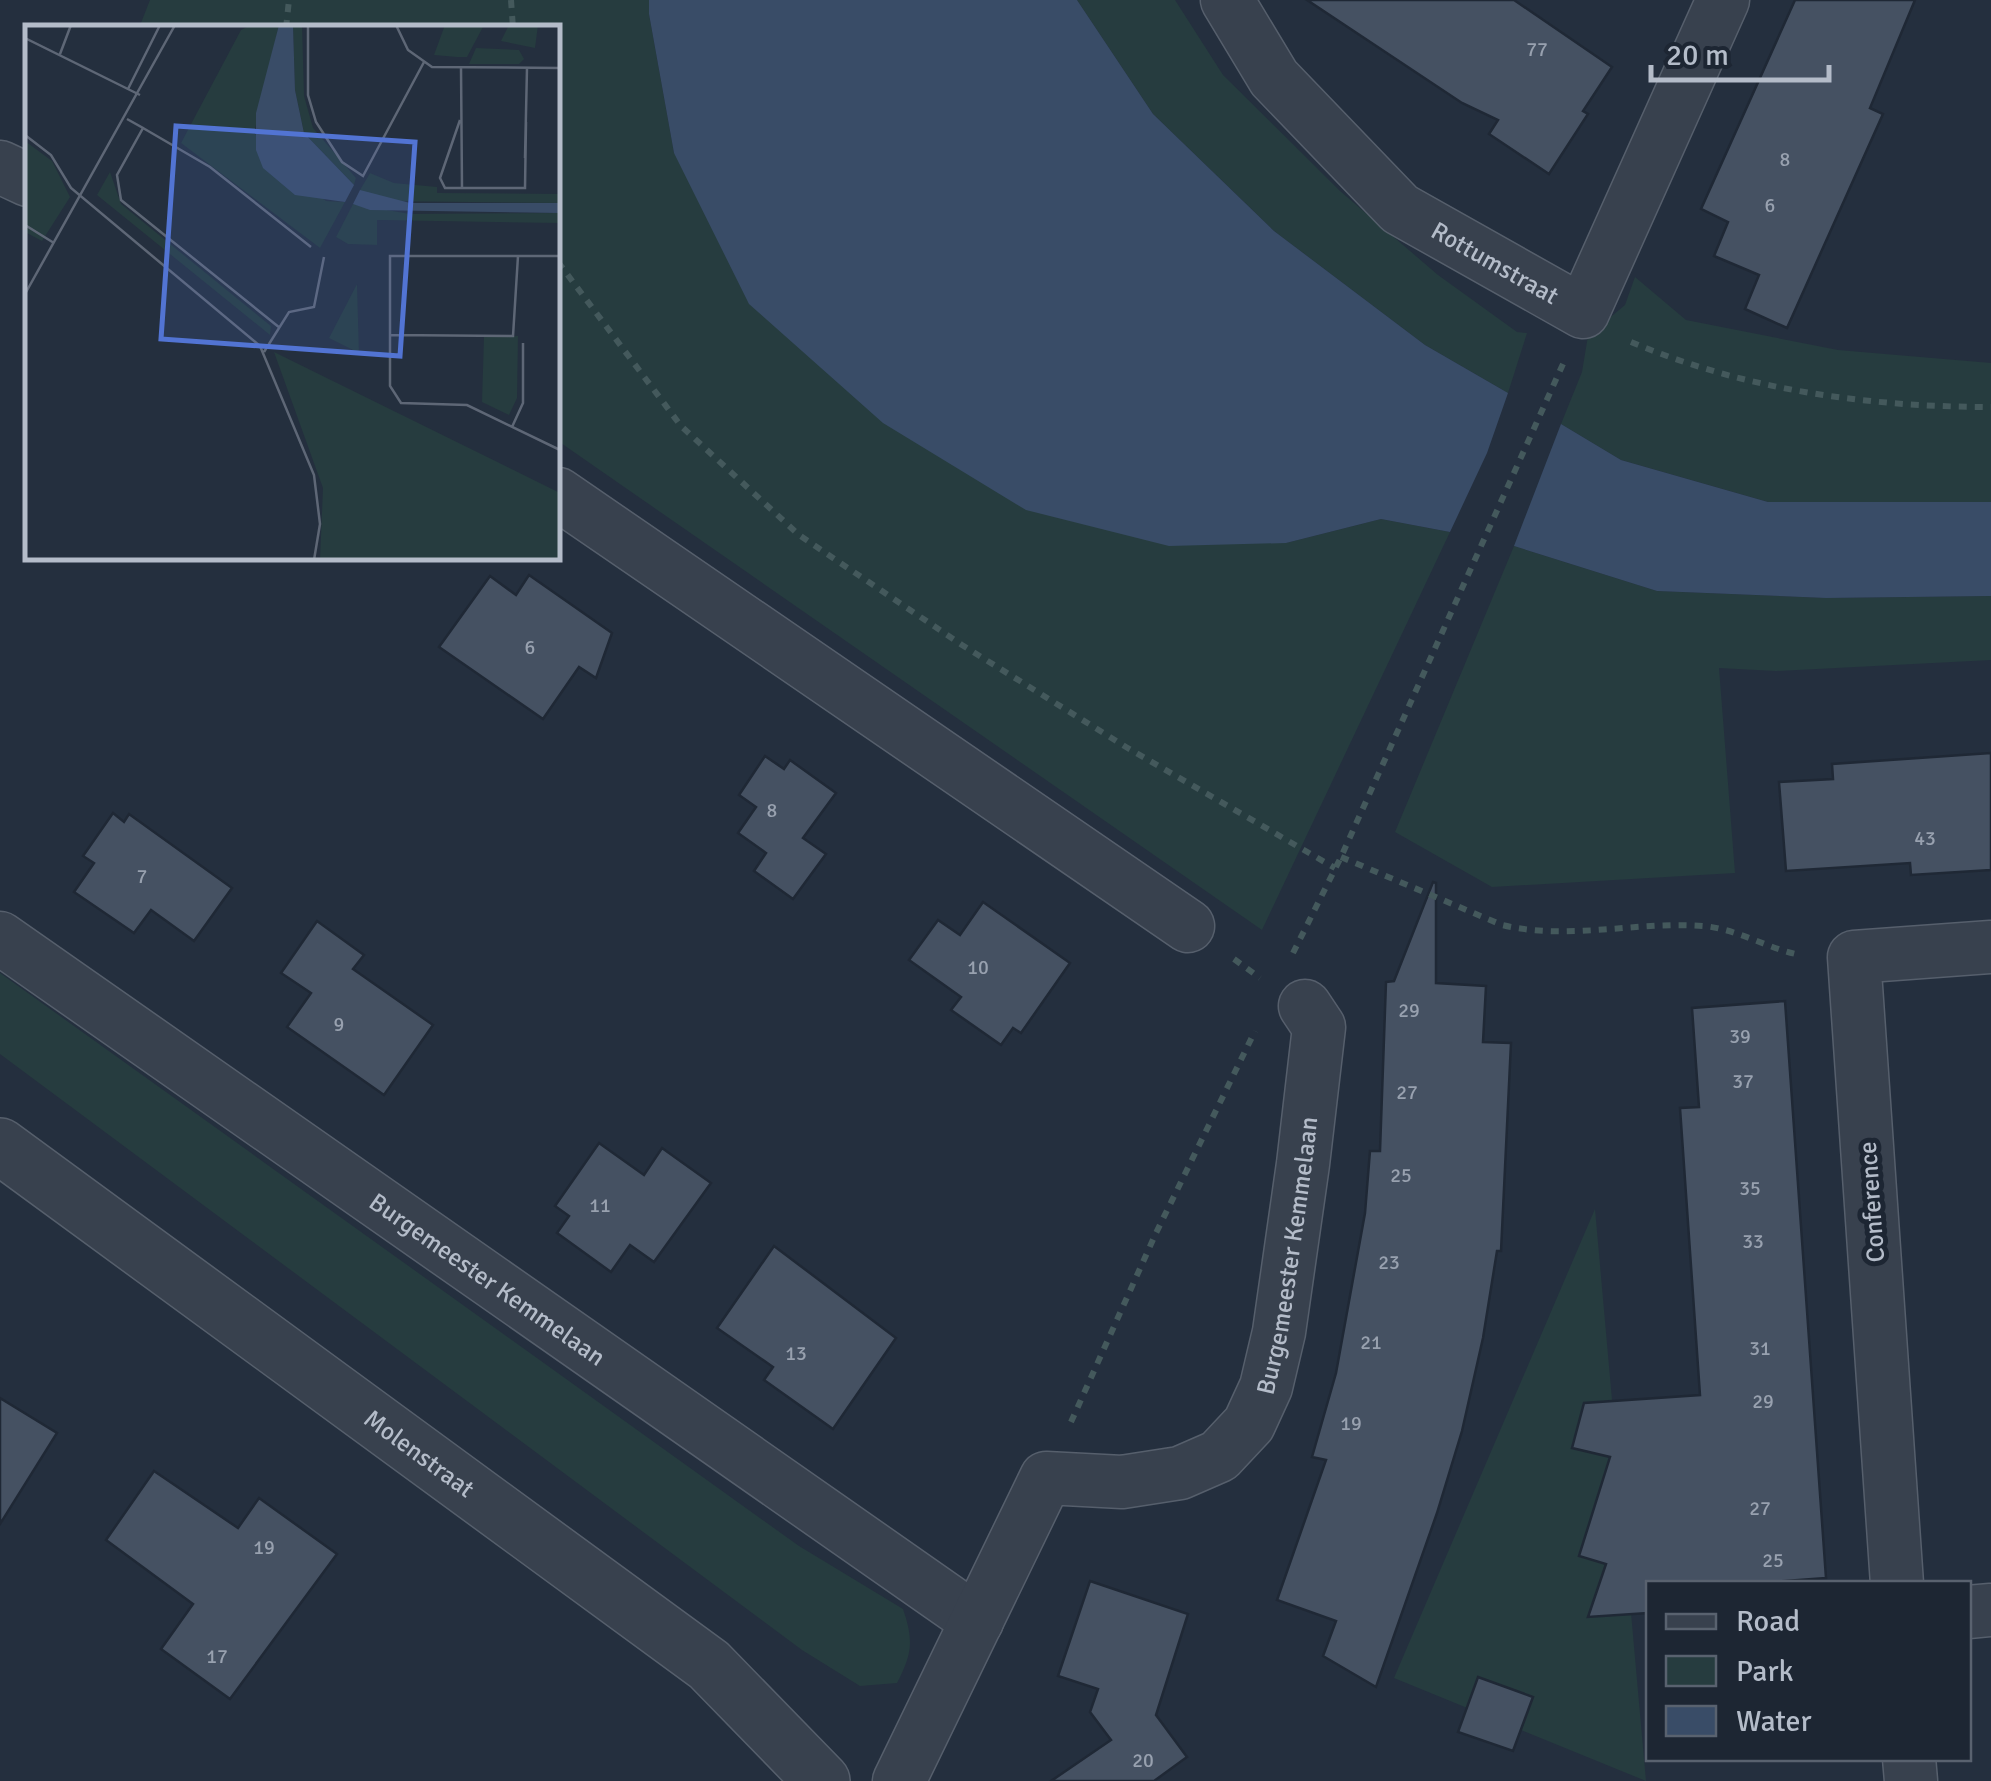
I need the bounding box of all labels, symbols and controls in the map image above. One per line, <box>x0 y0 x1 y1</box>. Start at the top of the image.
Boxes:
scale bar <box>1651 20 1828 82</box>
inset map <box>25 25 560 560</box>
house number: 77 <box>1526 37 1548 62</box>
text: 20 m <box>1666 37 1729 74</box>
house number: 8 <box>1780 147 1790 172</box>
house number: 6 <box>1765 193 1775 218</box>
street label: Rottumstraat <box>1426 215 1564 311</box>
house number: 6 <box>525 635 535 660</box>
house number: 8 <box>767 798 777 823</box>
house number: 43 <box>1914 826 1936 851</box>
house number: 7 <box>137 864 147 889</box>
house number: 10 <box>967 955 989 980</box>
house number: 29 <box>1398 998 1420 1023</box>
house number: 9 <box>334 1012 344 1037</box>
house number: 39 <box>1729 1024 1751 1049</box>
house number: 37 <box>1732 1069 1754 1094</box>
house number: 27 <box>1396 1080 1418 1105</box>
street label: Burgemeester Kemmelaan <box>1250 1115 1324 1398</box>
street label: Conference <box>1852 1140 1891 1264</box>
house number: 25 <box>1390 1163 1412 1188</box>
house number: 35 <box>1739 1176 1761 1201</box>
street label: Burgemeester Kemmelaan <box>363 1186 611 1373</box>
house number: 11 <box>589 1193 611 1218</box>
house number: 33 <box>1742 1229 1764 1254</box>
house number: 23 <box>1378 1250 1400 1275</box>
house number: 21 <box>1360 1330 1382 1355</box>
house number: 31 <box>1749 1336 1771 1361</box>
house number: 13 <box>785 1341 807 1366</box>
house number: 29 <box>1752 1389 1774 1414</box>
street label: Molenstraat <box>358 1403 481 1504</box>
house number: 19 <box>1340 1411 1362 1436</box>
house number: 27 <box>1749 1496 1771 1521</box>
house number: 19 <box>253 1535 275 1560</box>
house number: 25 <box>1762 1548 1784 1573</box>
legend <box>1646 1581 1971 1761</box>
text: Road <box>1736 1603 1800 1640</box>
house number: 17 <box>206 1644 228 1669</box>
text: Park <box>1736 1653 1794 1690</box>
text: Water <box>1736 1703 1812 1740</box>
house number: 20 <box>1132 1748 1154 1773</box>

